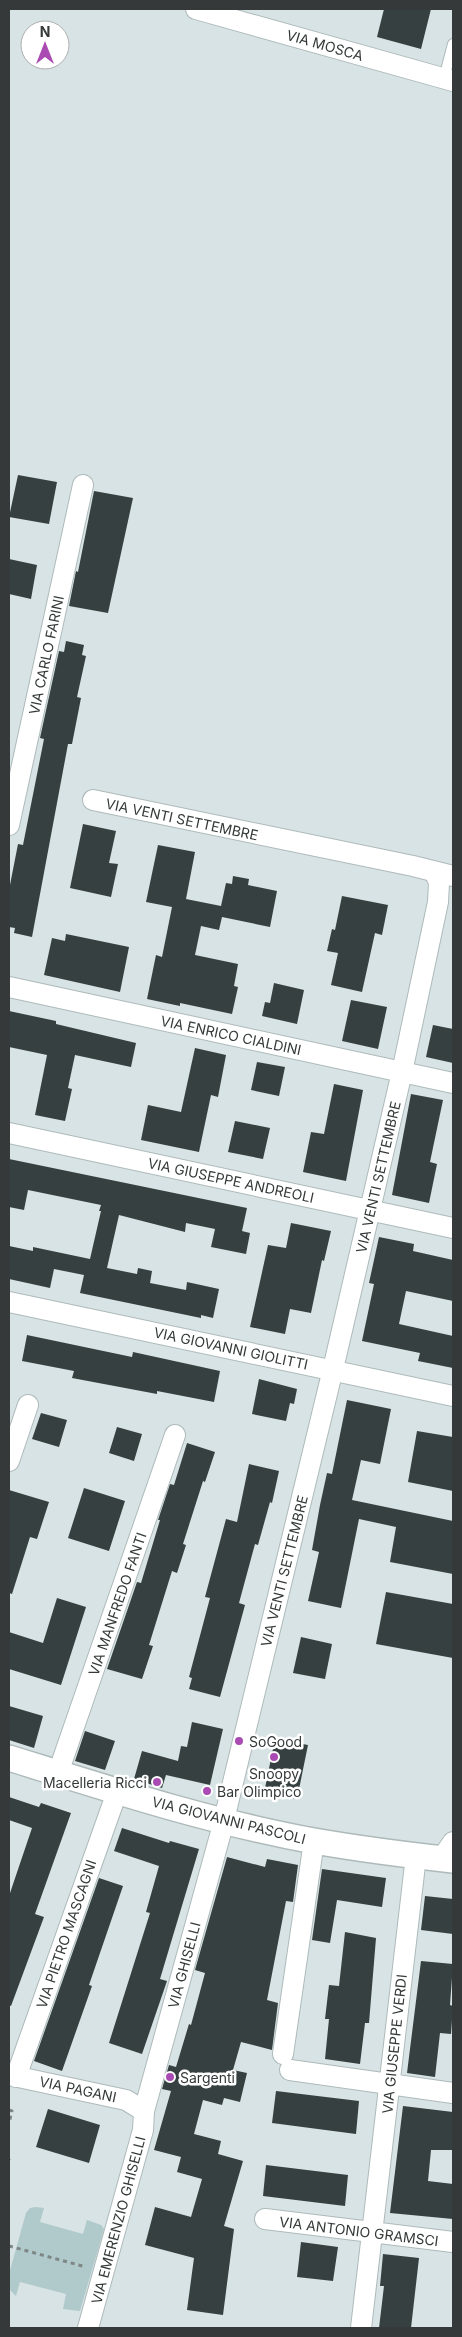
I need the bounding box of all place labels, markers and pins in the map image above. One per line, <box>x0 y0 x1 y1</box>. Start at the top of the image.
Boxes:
place label: SoGood <box>249 1733 302 1750</box>
marker: SoGood <box>233 1735 245 1747</box>
marker: Snoopy <box>268 1751 280 1763</box>
place label: Snoopy <box>249 1765 299 1782</box>
place label: Macelleria Ricci <box>43 1774 147 1791</box>
marker: Macelleria Ricci <box>151 1776 163 1788</box>
place label: Bar Olimpico <box>217 1783 301 1800</box>
marker: Bar Olimpico <box>201 1785 213 1797</box>
place label: Sargenti <box>180 2069 235 2086</box>
marker: Sargenti <box>164 2071 176 2083</box>

